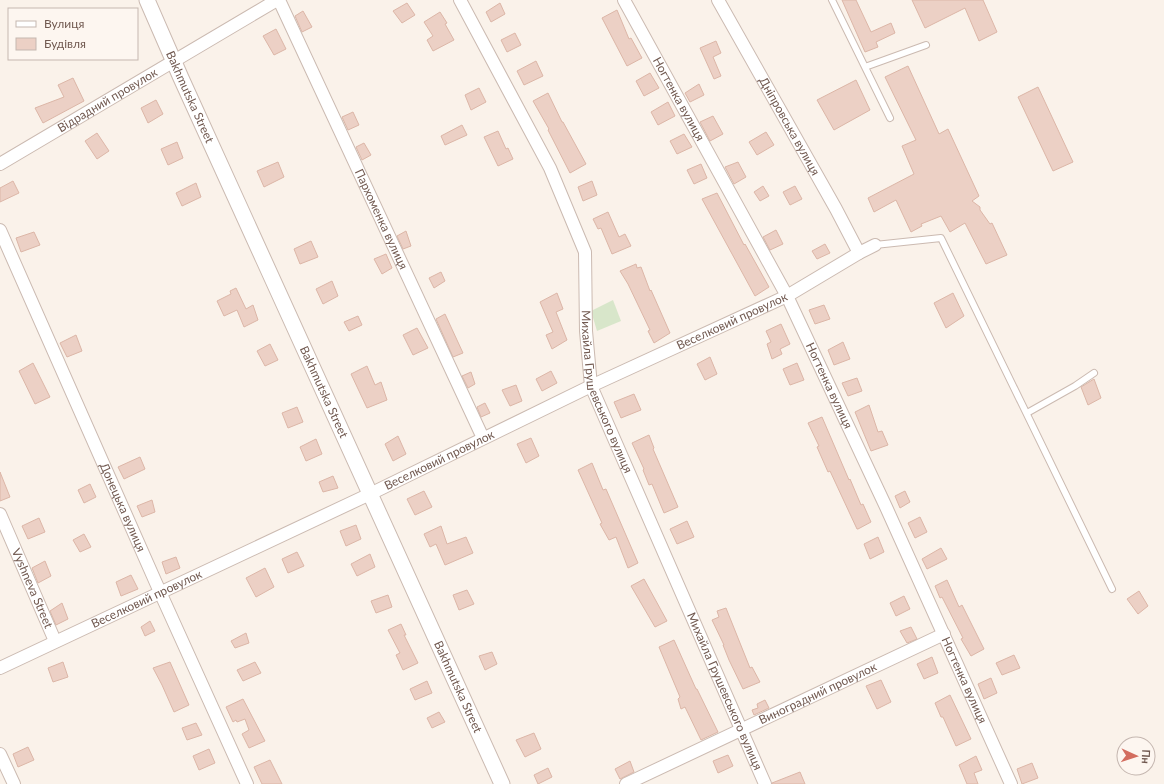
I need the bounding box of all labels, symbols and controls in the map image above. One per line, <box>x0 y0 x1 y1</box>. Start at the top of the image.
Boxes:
legend <box>8 8 138 60</box>
text: Вулиця <box>44 16 84 31</box>
text: Будівля <box>44 36 86 51</box>
street label: Bakhmutska Street <box>163 48 218 146</box>
street label: Ногтенка вулиця <box>650 54 708 143</box>
street label: Відрадний провулок <box>55 64 161 135</box>
street label: Дніпровська вулиця <box>756 74 823 178</box>
street label: Пархоменка вулиця <box>352 167 411 272</box>
street label: Веселковий провулок <box>674 289 790 353</box>
street label: Михайла Грушевського вулиця <box>579 310 636 475</box>
street label: Ногтенка вулиця <box>803 340 856 431</box>
street label: Bakhmutska Street <box>297 343 352 441</box>
street label: Веселковий провулок <box>382 426 497 493</box>
street label: Донецька вулиця <box>97 460 149 554</box>
street label: Vyshneva Street <box>9 546 57 631</box>
street label: Веселковий провулок <box>89 566 205 631</box>
street label: Михайла Грушевського вулиця <box>684 610 766 772</box>
street label: Ногтенка вулиця <box>939 634 991 726</box>
street label: Bakhmutska Street <box>431 638 486 736</box>
street label: Виноградний провулок <box>756 659 880 727</box>
north arrow <box>1116 736 1156 776</box>
text: Пн <box>1140 749 1153 764</box>

